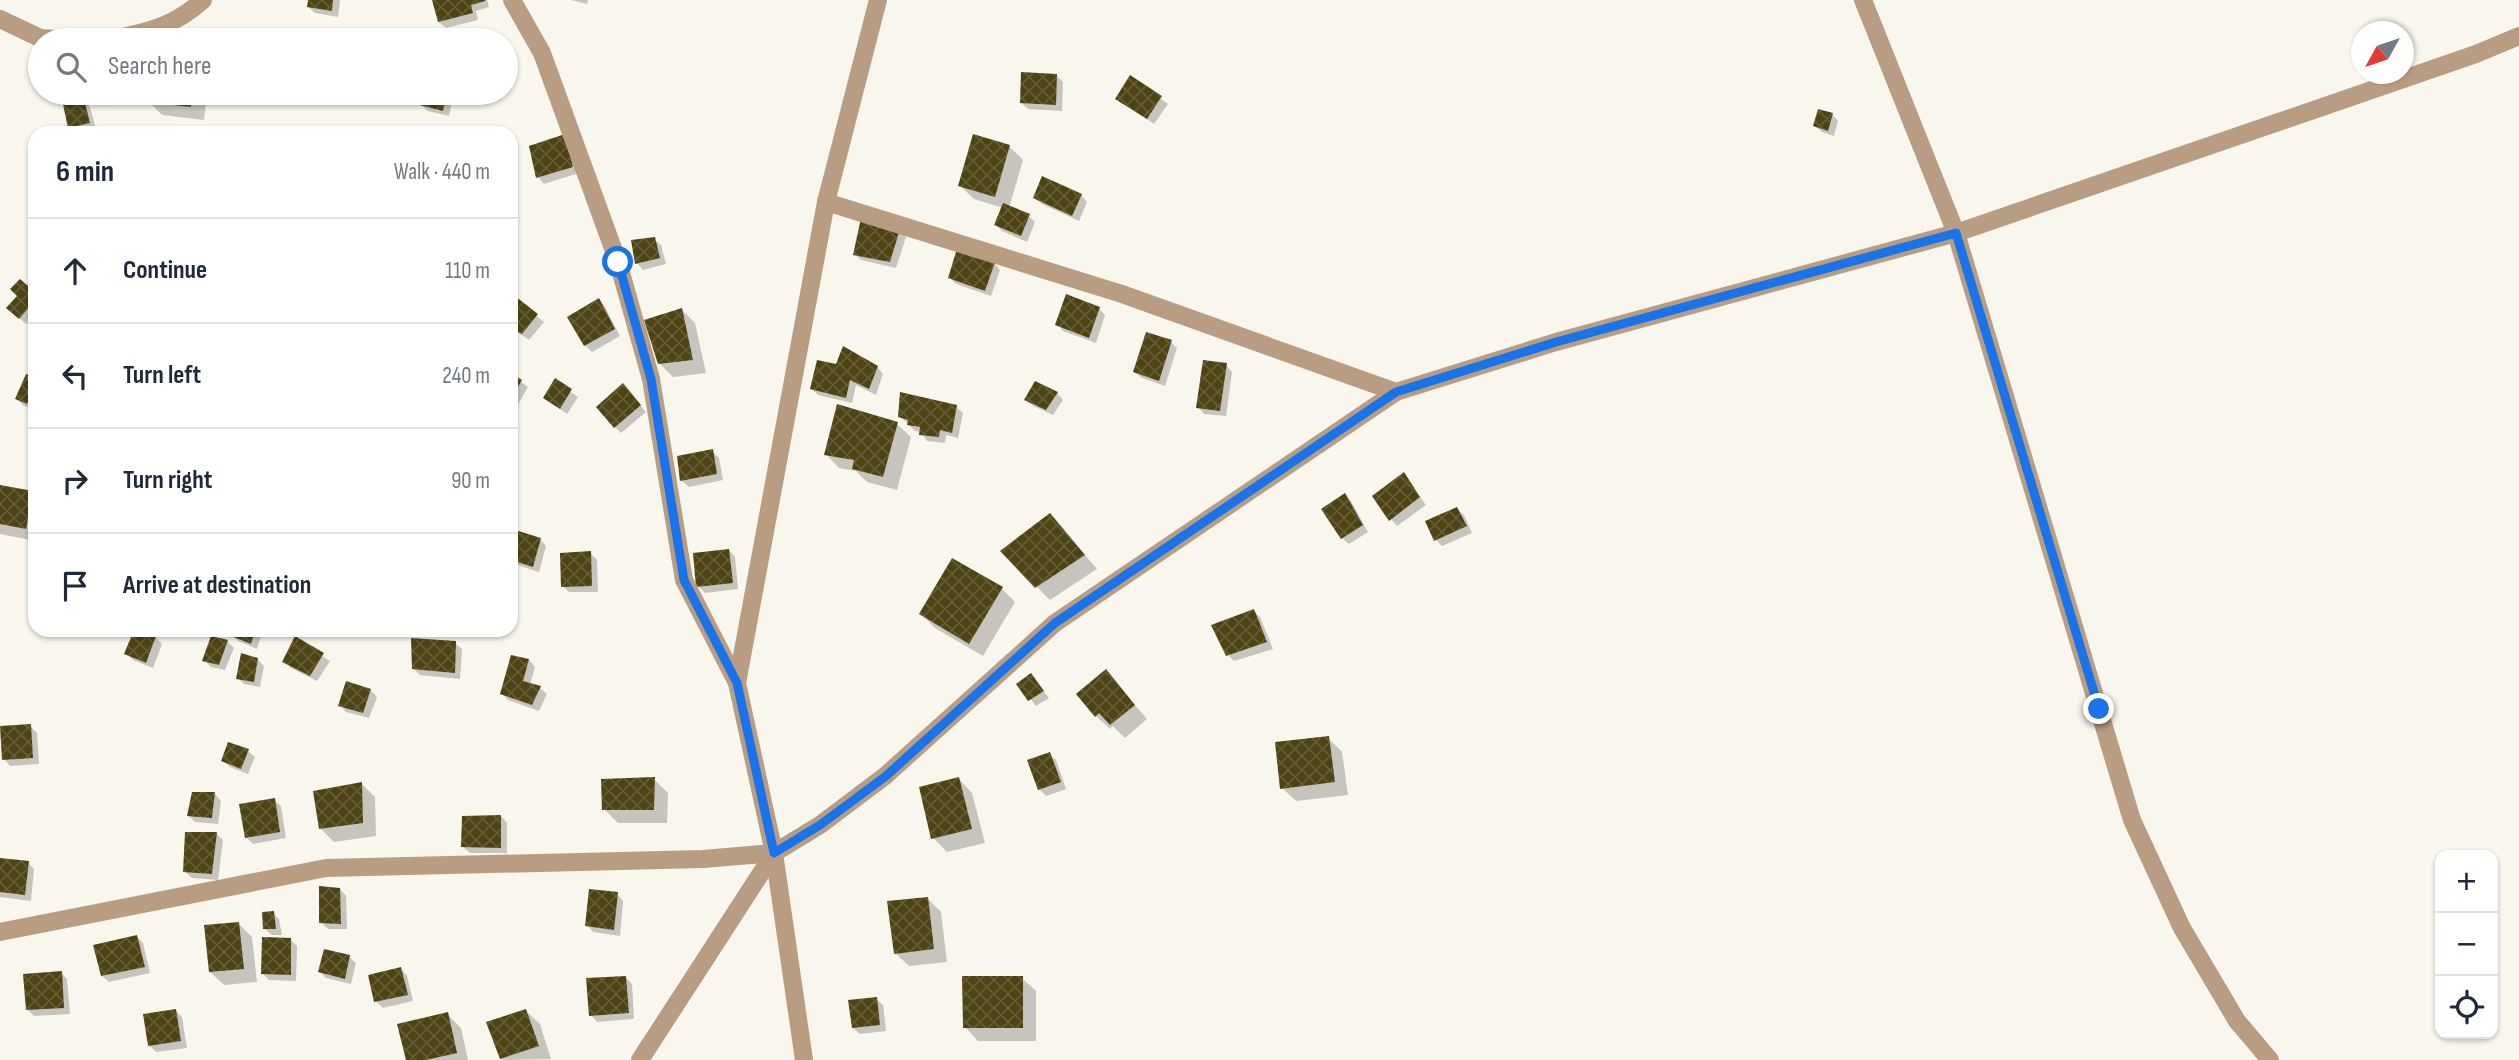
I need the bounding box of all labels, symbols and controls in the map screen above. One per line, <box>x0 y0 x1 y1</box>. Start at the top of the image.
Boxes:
north arrow <box>2351 21 2414 84</box>
search box <box>28 28 518 105</box>
icon: search <box>52 48 90 86</box>
text: Search here <box>108 51 211 82</box>
text: 6 min <box>56 154 114 190</box>
text: Walk · 440 m <box>394 158 490 186</box>
route start <box>602 246 633 277</box>
icon: ahead <box>56 252 94 290</box>
text: Continue <box>123 255 207 286</box>
text: 110 m <box>445 257 490 285</box>
icon: left <box>56 357 94 395</box>
text: Turn left <box>123 360 201 391</box>
text: 240 m <box>442 362 490 390</box>
icon: right <box>56 462 94 500</box>
text: Turn right <box>123 465 212 496</box>
text: 90 m <box>451 467 490 495</box>
icon: arrive <box>56 567 94 605</box>
text: Arrive at destination <box>123 570 311 601</box>
route end <box>2083 693 2114 724</box>
map controls <box>2435 850 2498 1039</box>
button: + <box>2435 850 2498 913</box>
button: − <box>2435 913 2498 976</box>
button: locate <box>2435 976 2498 1039</box>

